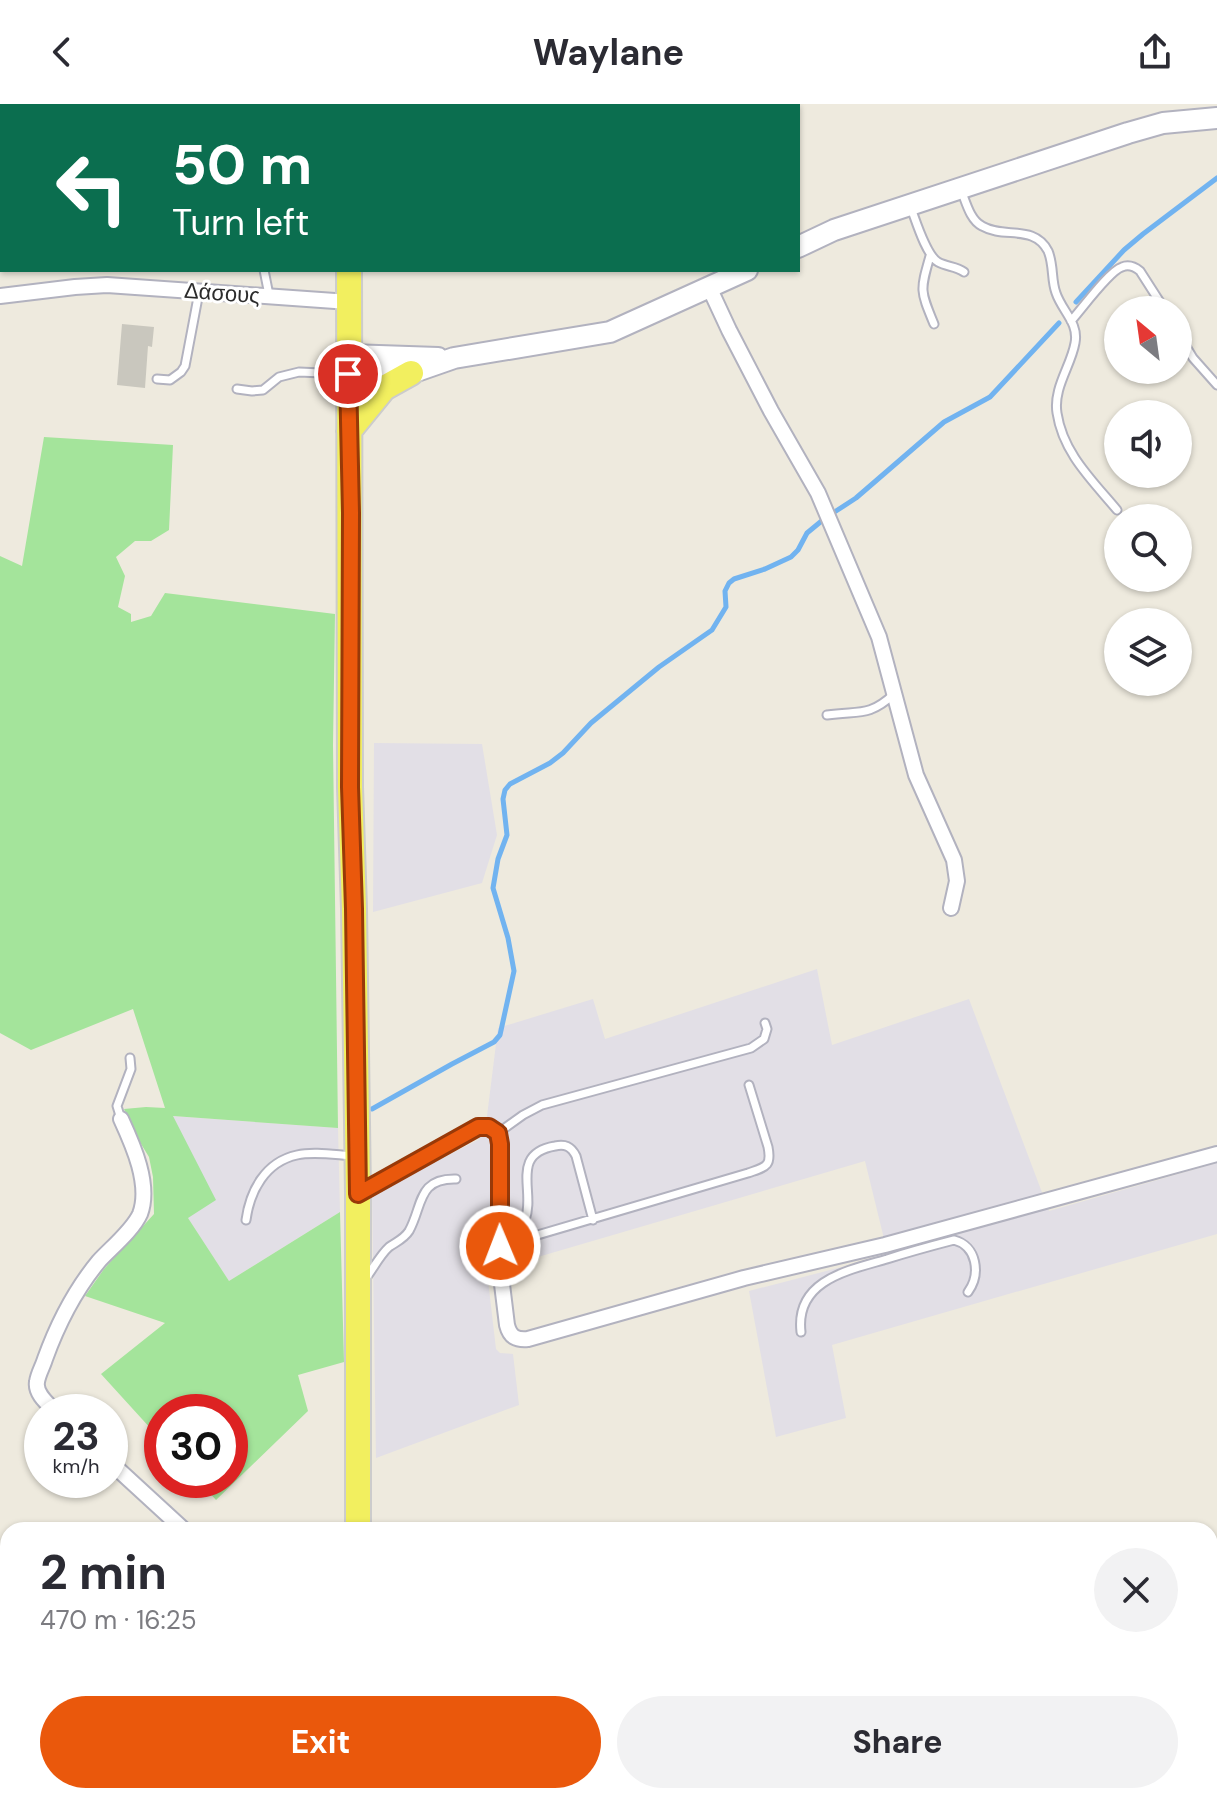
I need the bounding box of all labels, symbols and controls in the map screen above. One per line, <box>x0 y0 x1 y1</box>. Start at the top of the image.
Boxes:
text: Waylane <box>533 29 684 76</box>
icon: back <box>40 30 84 74</box>
icon: share <box>1133 30 1177 74</box>
text: 50 m <box>172 128 312 201</box>
icon: left <box>40 136 144 240</box>
text: Turn left <box>172 199 309 246</box>
street label: Δάσους <box>183 276 261 310</box>
north arrow <box>1104 296 1192 384</box>
map controls <box>1104 296 1192 696</box>
pin <box>314 340 382 408</box>
icon: arrive <box>326 352 370 396</box>
button: sound <box>1104 400 1192 488</box>
button: search <box>1104 504 1192 592</box>
button: layers <box>1104 608 1192 696</box>
position arrow <box>458 1204 542 1288</box>
speed limit sign: 30 <box>144 1394 248 1498</box>
text: 23 <box>52 1410 100 1462</box>
text: km/h <box>52 1453 100 1479</box>
text: 2 min <box>40 1541 167 1604</box>
button: close <box>1094 1548 1178 1632</box>
text: 470 m · 16:25 <box>40 1603 197 1637</box>
button: Exit <box>40 1696 601 1788</box>
button: Share <box>617 1696 1178 1788</box>

